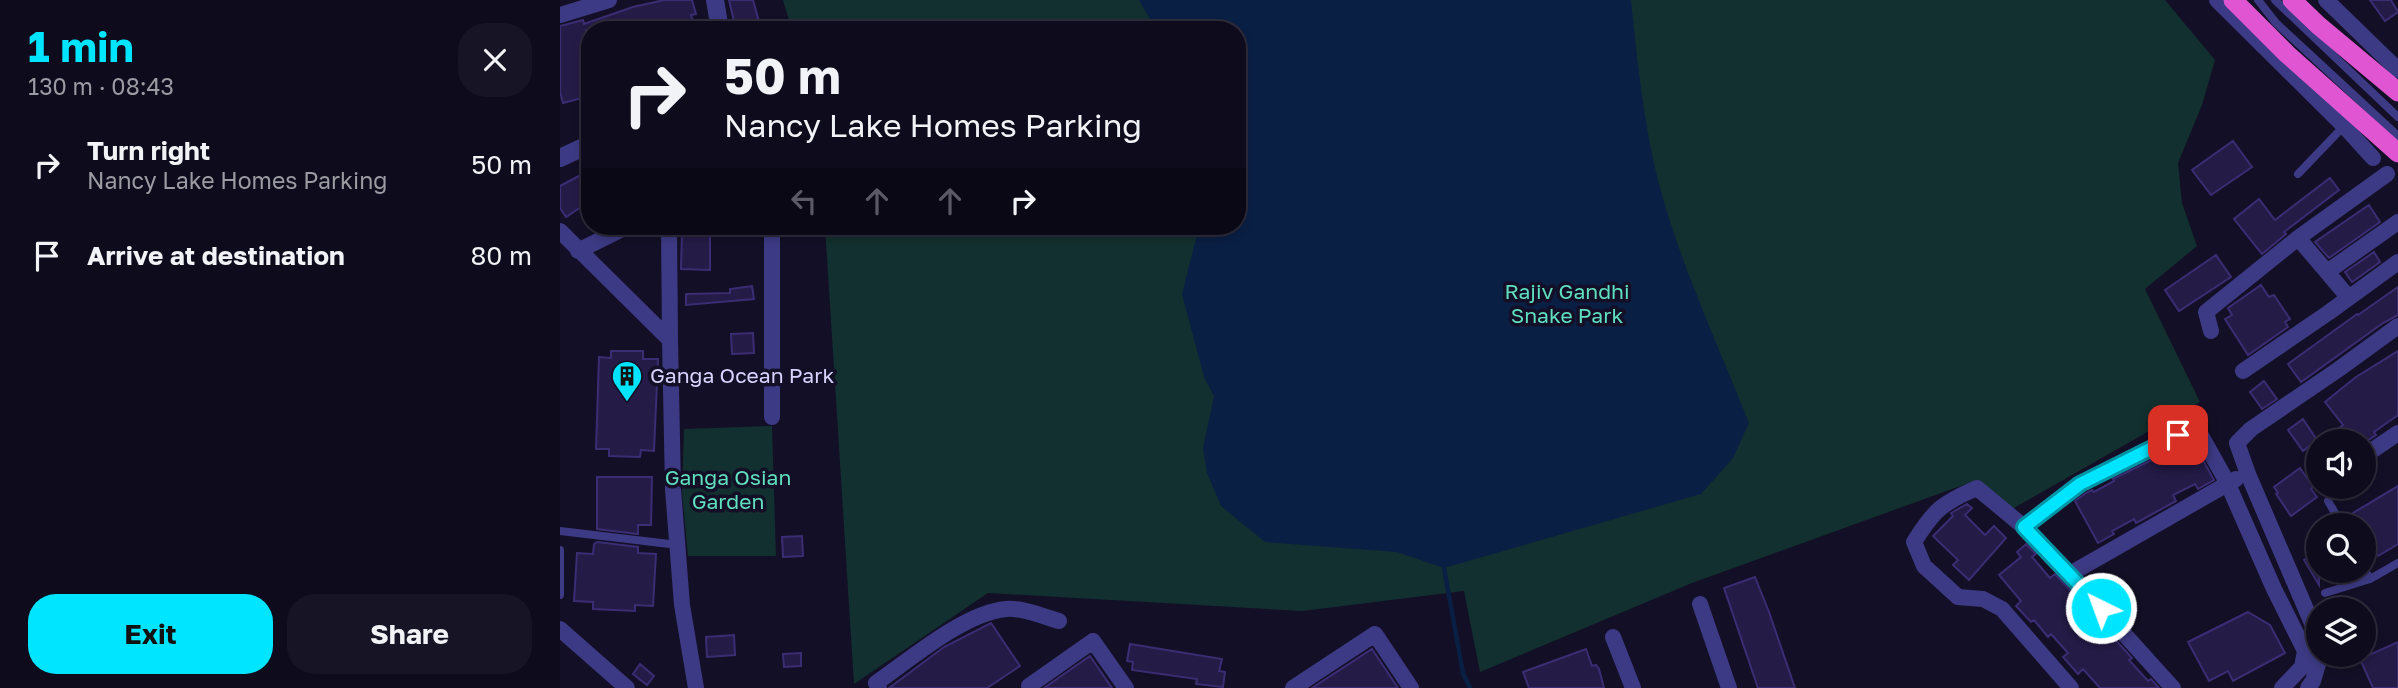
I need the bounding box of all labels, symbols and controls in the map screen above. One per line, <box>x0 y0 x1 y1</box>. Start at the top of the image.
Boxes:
text: 1 min <box>28 21 134 71</box>
button: close <box>458 23 532 97</box>
text: 50 m <box>724 46 841 105</box>
icon: right <box>609 49 700 140</box>
text: 130 m · 08:43 <box>28 72 174 100</box>
text: Nancy Lake Homes Parking <box>724 106 1142 144</box>
text: Turn right <box>87 135 210 166</box>
icon: right <box>28 146 66 184</box>
text: 50 m <box>471 149 532 180</box>
text: Nancy Lake Homes Parking <box>87 166 387 194</box>
icon: left <box>785 182 823 220</box>
icon: ahead <box>858 182 896 220</box>
icon: ahead <box>931 182 969 220</box>
icon: right <box>1004 182 1042 220</box>
icon: arrive <box>28 237 66 275</box>
text: Arrive at destination <box>87 240 345 271</box>
text: 80 m <box>471 240 532 271</box>
park label: Rajiv Gandhi Snake Park <box>1504 278 1630 328</box>
building icon: Ganga Ocean Park <box>610 359 644 403</box>
place label: Ganga Ocean Park <box>650 362 834 388</box>
pin <box>2148 405 2208 465</box>
icon: arrive <box>2159 416 2197 454</box>
map controls <box>2306 429 2376 667</box>
button: sound <box>2306 429 2376 499</box>
park label: Ganga Osian Garden <box>665 464 791 514</box>
button: search <box>2306 513 2376 583</box>
position arrow <box>2064 571 2138 645</box>
button: Exit <box>28 594 273 674</box>
button: Share <box>287 594 532 674</box>
button: layers <box>2306 597 2376 667</box>

